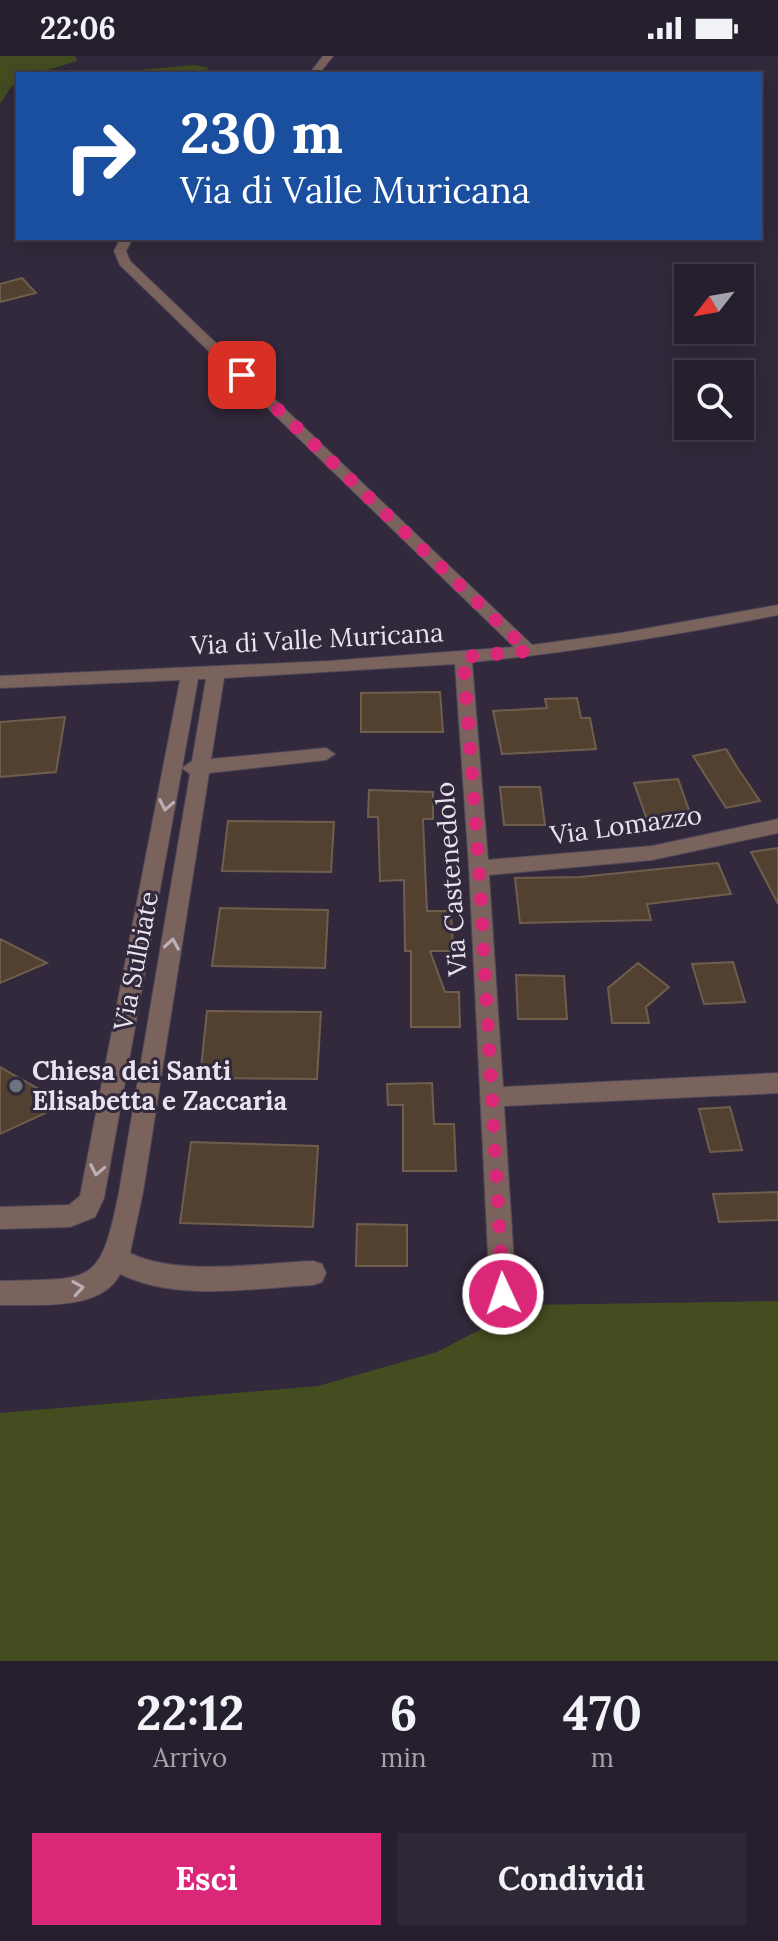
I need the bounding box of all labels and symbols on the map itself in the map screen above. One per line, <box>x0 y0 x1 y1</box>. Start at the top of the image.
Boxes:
north arrow <box>674 264 754 344</box>
pin <box>208 341 276 409</box>
street label: Via di Valle Muricana <box>189 615 444 662</box>
street label: Via Castenedolo <box>427 781 474 978</box>
one-way arrow <box>158 798 175 811</box>
street label: Via Lomazzo <box>547 798 704 852</box>
street label: Via Sulbiate <box>106 888 165 1034</box>
one-way arrow <box>162 937 179 951</box>
place label: Chiesa dei Santi Elisabetta e Zaccaria <box>32 1054 288 1117</box>
marker: Chiesa dei Santi Elisabetta e Zaccaria <box>7 1077 25 1095</box>
one-way arrow <box>90 1163 107 1177</box>
position arrow <box>461 1252 545 1336</box>
one-way arrow <box>71 1280 84 1297</box>

